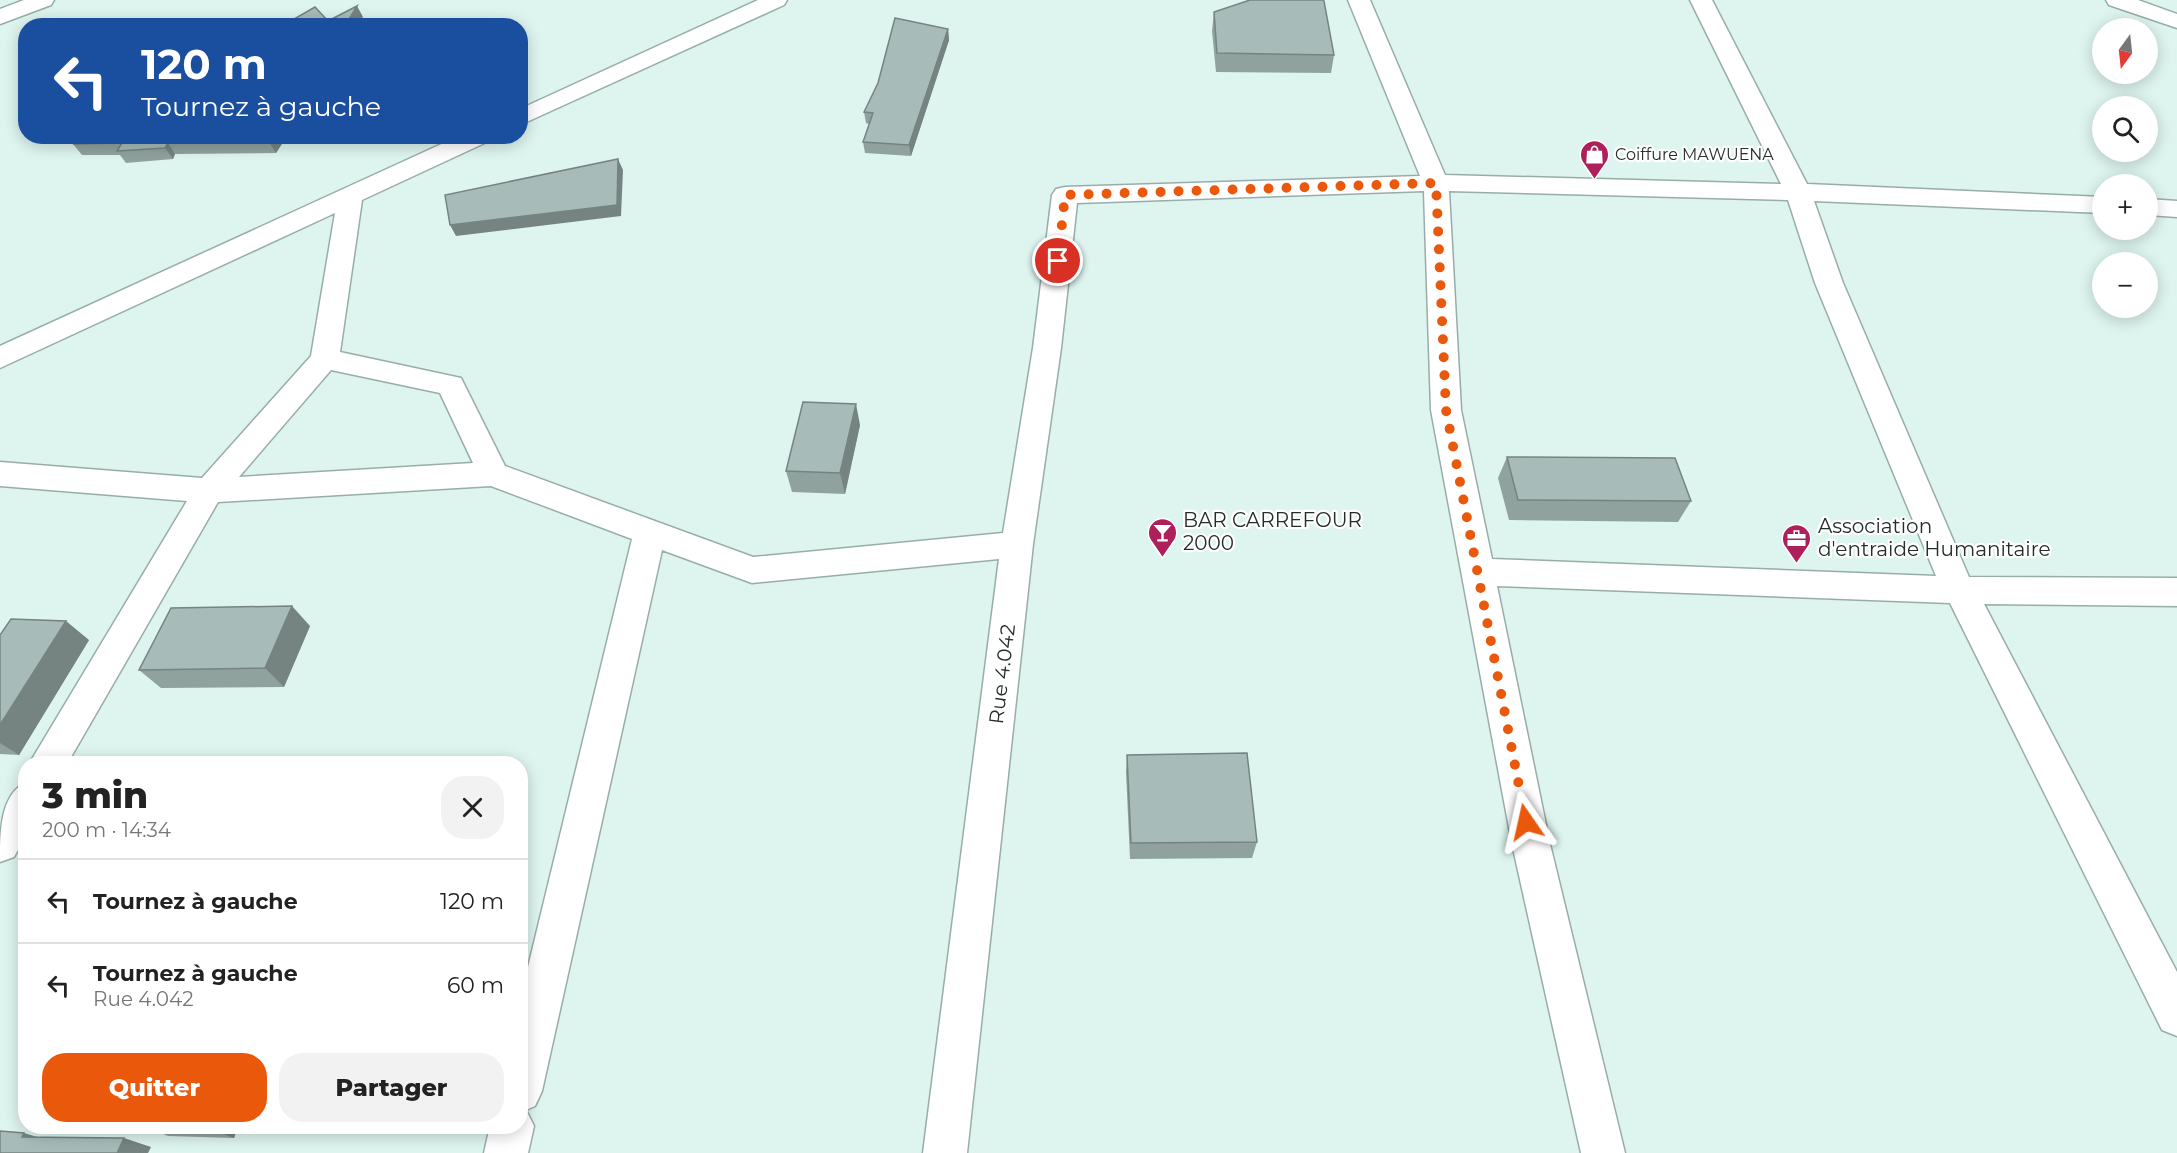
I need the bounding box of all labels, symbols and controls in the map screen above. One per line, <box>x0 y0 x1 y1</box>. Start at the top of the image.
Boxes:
north arrow <box>2092 18 2158 84</box>
map controls <box>2092 18 2158 318</box>
text: 120 m <box>141 38 267 90</box>
icon: left <box>42 42 120 120</box>
text: Tournez à gauche <box>141 90 381 123</box>
button: search <box>2092 96 2158 162</box>
shop icon: Coiffure MAWUENA <box>1578 138 1610 180</box>
place label: Coiffure MAWUENA <box>1615 145 1774 164</box>
button: + <box>2092 174 2158 240</box>
pin <box>1032 235 1083 286</box>
icon: arrive <box>1041 244 1074 277</box>
button: − <box>2092 252 2158 318</box>
place label: BAR CARREFOUR 2000 <box>1183 508 1362 555</box>
place label: Association d'entraide Humanitaire <box>1818 514 2050 561</box>
bar icon: BAR CARREFOUR 2000 <box>1146 516 1178 558</box>
office icon: Association d'entraide Humanitaire <box>1781 522 1813 564</box>
street label: Rue 4.042 <box>984 623 1020 725</box>
text: 3 min <box>42 773 148 817</box>
button: close <box>441 776 504 839</box>
position arrow <box>1494 790 1558 854</box>
text: 200 m · 14:34 <box>42 818 171 842</box>
icon: left <box>42 885 75 918</box>
text: Tournez à gauche <box>93 888 298 915</box>
text: 120 m <box>440 888 504 915</box>
text: Tournez à gauche <box>93 960 298 987</box>
icon: left <box>42 969 75 1002</box>
text: 60 m <box>447 972 504 999</box>
text: Rue 4.042 <box>93 987 194 1011</box>
button: Quitter <box>42 1053 267 1122</box>
button: Partager <box>279 1053 504 1122</box>

